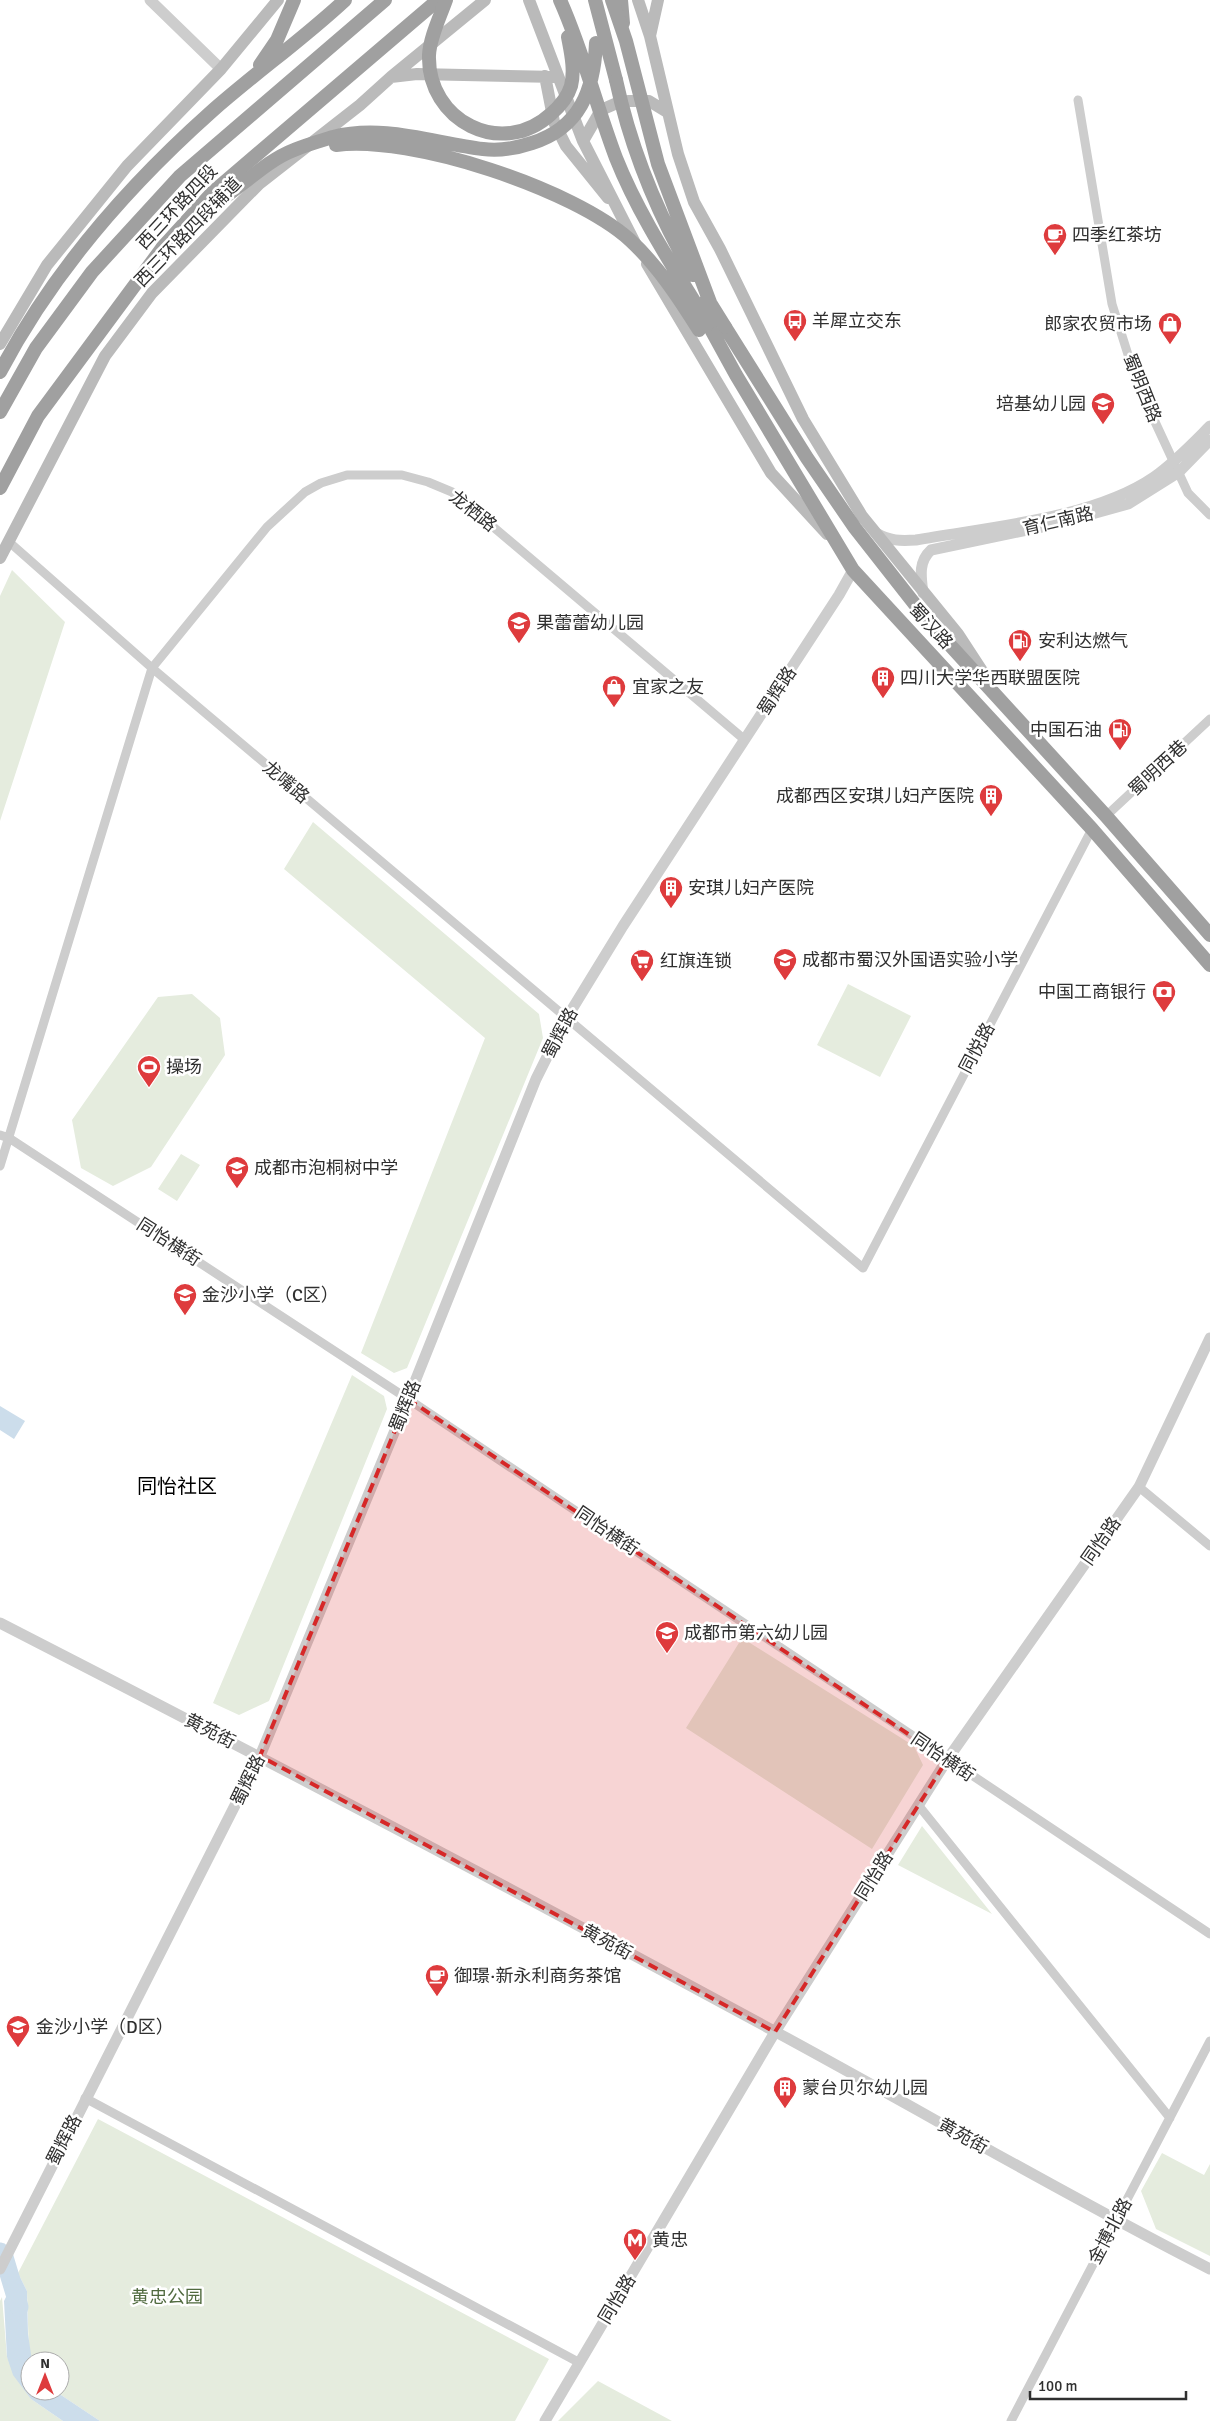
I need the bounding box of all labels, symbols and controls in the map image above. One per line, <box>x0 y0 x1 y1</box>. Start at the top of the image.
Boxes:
street label: 西三环路四段 <box>132 160 222 254</box>
street label: 西三环路四段辅道 <box>130 173 246 291</box>
cafe icon: 四季红茶坊 <box>1042 222 1068 256</box>
place label: 四季红茶坊 <box>1072 224 1162 246</box>
bus stop icon: 羊犀立交东 <box>782 308 808 342</box>
place label: 羊犀立交东 <box>812 310 902 332</box>
shop icon: 郎家农贸市场 <box>1157 311 1183 345</box>
place label: 郎家农贸市场 <box>1044 313 1152 335</box>
street label: 蜀明西路 <box>1118 351 1166 425</box>
school or university icon: 培基幼儿园 <box>1090 391 1116 425</box>
place label: 培基幼儿园 <box>996 393 1086 415</box>
street label: 龙栖路 <box>445 486 501 536</box>
street label: 育仁南路 <box>1020 502 1096 540</box>
street label: 蜀汉路 <box>905 599 957 653</box>
school or university icon: 果蕾蕾幼儿园 <box>506 610 532 644</box>
place label: 果蕾蕾幼儿园 <box>536 612 644 634</box>
fuel station icon: 安利达燃气 <box>1007 628 1033 662</box>
place label: 安利达燃气 <box>1038 630 1128 652</box>
street label: 蜀辉路 <box>753 662 801 720</box>
building icon: 四川大学华西联盟医院 <box>870 665 896 699</box>
place label: 四川大学华西联盟医院 <box>900 667 1080 689</box>
shop icon: 宜家之友 <box>601 674 627 708</box>
place label: 宜家之友 <box>632 676 704 698</box>
fuel station icon: 中国石油 <box>1107 717 1133 751</box>
place label: 中国石油 <box>1030 719 1102 741</box>
street label: 蜀明西巷 <box>1124 735 1192 801</box>
street label: 龙嘴路 <box>258 756 314 808</box>
building icon: 成都西区安琪儿妇产医院 <box>978 783 1004 817</box>
place label: 成都西区安琪儿妇产医院 <box>776 785 974 807</box>
building icon: 安琪儿妇产医院 <box>658 875 684 909</box>
place label: 安琪儿妇产医院 <box>688 877 814 899</box>
school or university icon: 成都市蜀汉外国语实验小学 <box>772 947 798 981</box>
supermarket icon: 红旗连锁 <box>629 948 655 982</box>
place label: 成都市蜀汉外国语实验小学 <box>802 949 1018 971</box>
place label: 红旗连锁 <box>660 950 732 972</box>
bank icon: 中国工商银行 <box>1151 979 1177 1013</box>
place label: 中国工商银行 <box>1038 981 1146 1003</box>
street label: 蜀辉路 <box>538 1004 582 1062</box>
street label: 同悦路 <box>955 1019 999 1077</box>
sports icon: 操场 <box>136 1054 162 1088</box>
place label: 操场 <box>166 1056 202 1078</box>
school or university icon: 成都市泡桐树中学 <box>224 1155 250 1189</box>
place label: 成都市泡桐树中学 <box>254 1157 398 1179</box>
street label: 同怡横街 <box>133 1213 205 1271</box>
school or university icon: 金沙小学（C区） <box>172 1282 198 1316</box>
place label: 金沙小学（C区） <box>202 1284 339 1306</box>
street label: 蜀辉路 <box>385 1377 425 1435</box>
district label: 同怡社区 <box>137 1474 217 1499</box>
street label: 同怡横街 <box>571 1502 643 1560</box>
street label: 同怡路 <box>1077 1513 1125 1569</box>
school or university icon: 成都市第六幼儿园 <box>654 1620 680 1654</box>
place label: 成都市第六幼儿园 <box>684 1622 828 1644</box>
street label: 黄苑街 <box>181 1709 239 1753</box>
street label: 同怡横街 <box>907 1728 979 1786</box>
street label: 蜀辉路 <box>226 1751 270 1809</box>
street label: 同怡路 <box>850 1847 898 1905</box>
street label: 黄苑街 <box>578 1920 636 1964</box>
cafe icon: 御璟·新永利商务茶馆 <box>424 1963 450 1997</box>
place label: 御璟·新永利商务茶馆 <box>454 1965 621 1987</box>
school or university icon: 金沙小学（D区） <box>5 2014 31 2048</box>
place label: 金沙小学（D区） <box>36 2016 174 2038</box>
building icon: 蒙台贝尔幼儿园 <box>772 2075 798 2109</box>
place label: 蒙台贝尔幼儿园 <box>802 2077 928 2099</box>
street label: 蜀辉路 <box>42 2111 86 2169</box>
street label: 黄苑街 <box>934 2113 992 2159</box>
street label: 金博北路 <box>1083 2194 1137 2268</box>
metro station icon: 黄忠 <box>622 2227 648 2261</box>
place label: 黄忠 <box>652 2229 688 2251</box>
street label: 同怡路 <box>594 2270 640 2328</box>
park label: 黄忠公园 <box>131 2286 203 2308</box>
north arrow <box>20 2351 70 2401</box>
text: N <box>40 2355 50 2372</box>
scale bar <box>1030 2368 1186 2400</box>
text: 100 m <box>1038 2377 1078 2395</box>

